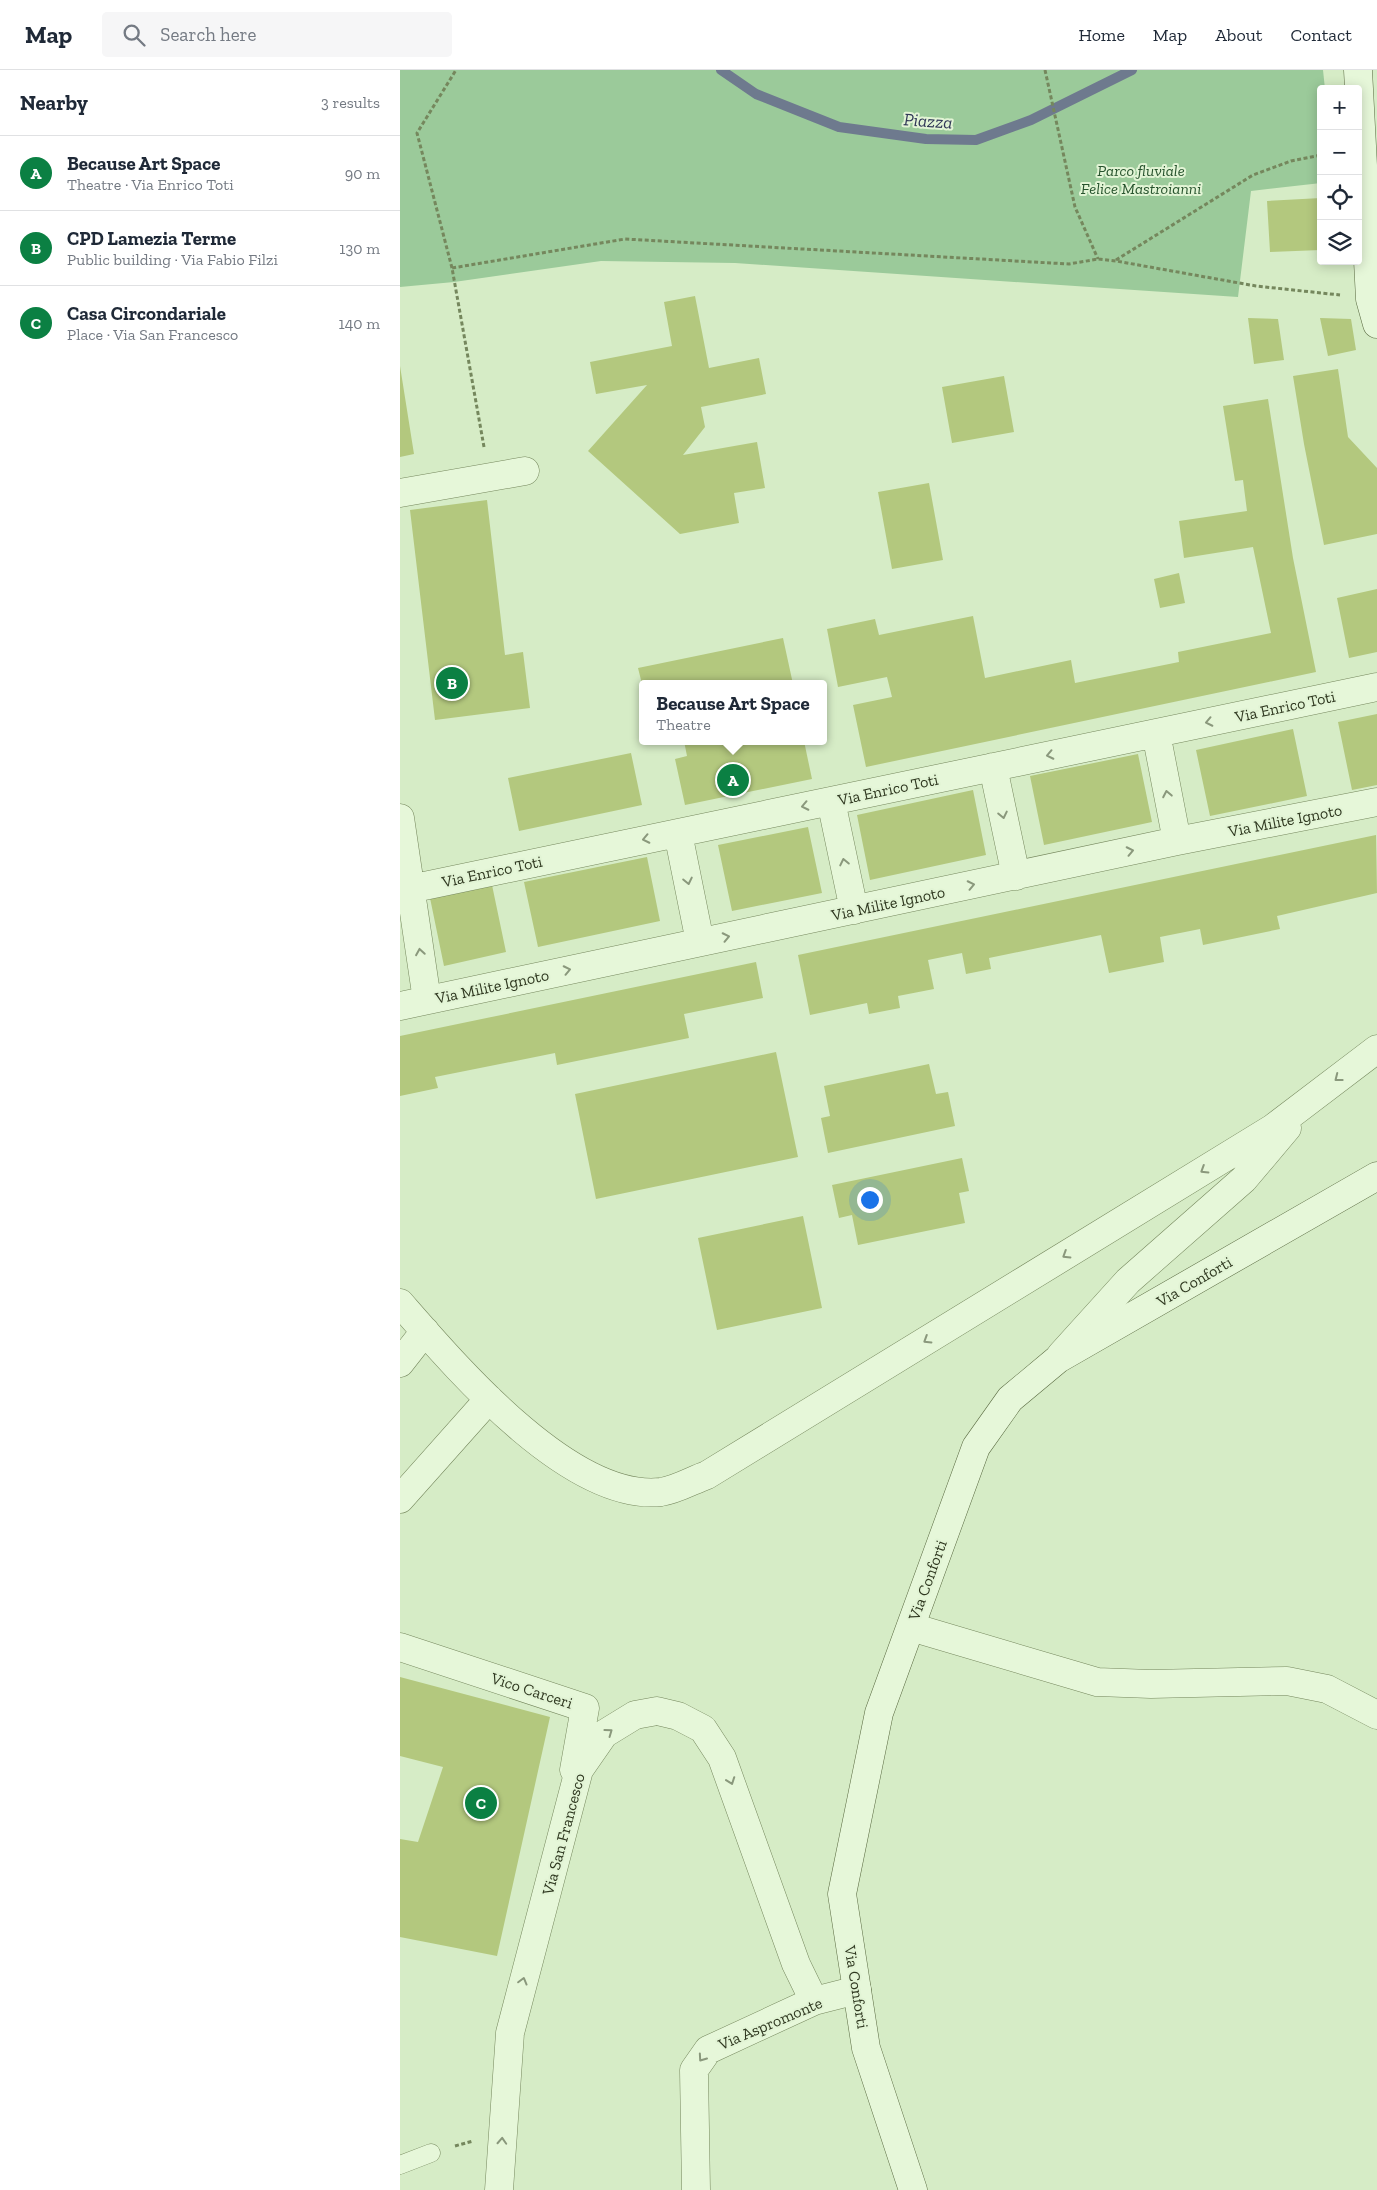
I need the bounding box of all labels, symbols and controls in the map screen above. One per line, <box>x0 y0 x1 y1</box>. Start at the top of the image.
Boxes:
search box <box>102 12 452 57</box>
text: Map <box>25 20 72 49</box>
icon: search <box>120 21 148 49</box>
text: Search here <box>160 23 257 46</box>
text: Home <box>1078 24 1125 46</box>
text: Map <box>1153 24 1187 46</box>
text: About <box>1215 24 1262 46</box>
text: Contact <box>1290 24 1352 46</box>
map controls <box>1317 85 1362 265</box>
button: + <box>1317 85 1362 130</box>
text: Nearby <box>20 90 88 115</box>
text: 3 results <box>321 93 380 112</box>
water label: Piazza <box>903 108 953 134</box>
button: − <box>1317 130 1362 175</box>
text: Because Art Space <box>67 152 220 175</box>
park label: Parco fluviale Felice Mastroianni <box>1081 161 1201 198</box>
text: A <box>31 164 42 183</box>
text: 90 m <box>345 164 380 183</box>
text: Theatre · Via Enrico Toti <box>67 175 234 194</box>
button: locate <box>1317 175 1362 220</box>
button: layers <box>1317 220 1362 265</box>
text: CPD Lamezia Terme <box>67 227 236 250</box>
text: B <box>31 239 41 258</box>
text: 130 m <box>339 239 380 258</box>
text: Public building · Via Fabio Filzi <box>67 250 278 269</box>
text: Casa Circondariale <box>67 302 226 325</box>
text: C <box>31 314 41 333</box>
text: 140 m <box>339 314 380 333</box>
text: Place · Via San Francesco <box>67 325 238 344</box>
pin: B <box>436 664 468 702</box>
popup <box>639 680 827 745</box>
street label: Via Enrico Toti <box>1232 686 1338 727</box>
text: Because Art Space <box>656 692 810 715</box>
text: Theatre <box>656 715 711 734</box>
one-way arrow <box>1205 716 1214 727</box>
one-way arrow <box>1046 749 1055 760</box>
pin: A <box>717 761 749 799</box>
street label: Via Enrico Toti <box>835 769 941 810</box>
one-way arrow <box>1163 789 1173 798</box>
one-way arrow <box>801 800 810 811</box>
street label: Via Milite Ignoto <box>1226 800 1344 841</box>
one-way arrow <box>998 810 1008 819</box>
one-way arrow <box>642 833 651 844</box>
one-way arrow <box>1126 846 1134 857</box>
street label: Via Enrico Toti <box>439 851 545 892</box>
one-way arrow <box>839 858 850 867</box>
one-way arrow <box>682 876 692 885</box>
one-way arrow <box>967 880 976 891</box>
street label: Via Milite Ignoto <box>829 882 947 925</box>
one-way arrow <box>722 932 731 943</box>
one-way arrow <box>415 948 426 956</box>
street label: Via Milite Ignoto <box>433 965 551 1008</box>
one-way arrow <box>563 966 572 976</box>
one-way arrow <box>1335 1072 1344 1080</box>
one-way arrow <box>1201 1164 1210 1173</box>
your location <box>857 1187 883 1213</box>
one-way arrow <box>1062 1248 1071 1258</box>
street label: Via Conforti <box>1152 1252 1236 1311</box>
one-way arrow <box>924 1333 933 1343</box>
street label: Via Conforti <box>904 1537 951 1624</box>
street label: Vico Carceri <box>488 1668 576 1713</box>
one-way arrow <box>603 1729 612 1737</box>
street label: Via San Francesco <box>538 1771 589 1898</box>
one-way arrow <box>725 1776 735 1785</box>
pin: C <box>465 1784 497 1822</box>
street label: Via Conforti <box>840 1943 873 2031</box>
one-way arrow <box>518 1977 528 1985</box>
street label: Via Aspromonte <box>714 1993 825 2054</box>
one-way arrow <box>699 2052 708 2062</box>
one-way arrow <box>496 2137 507 2145</box>

